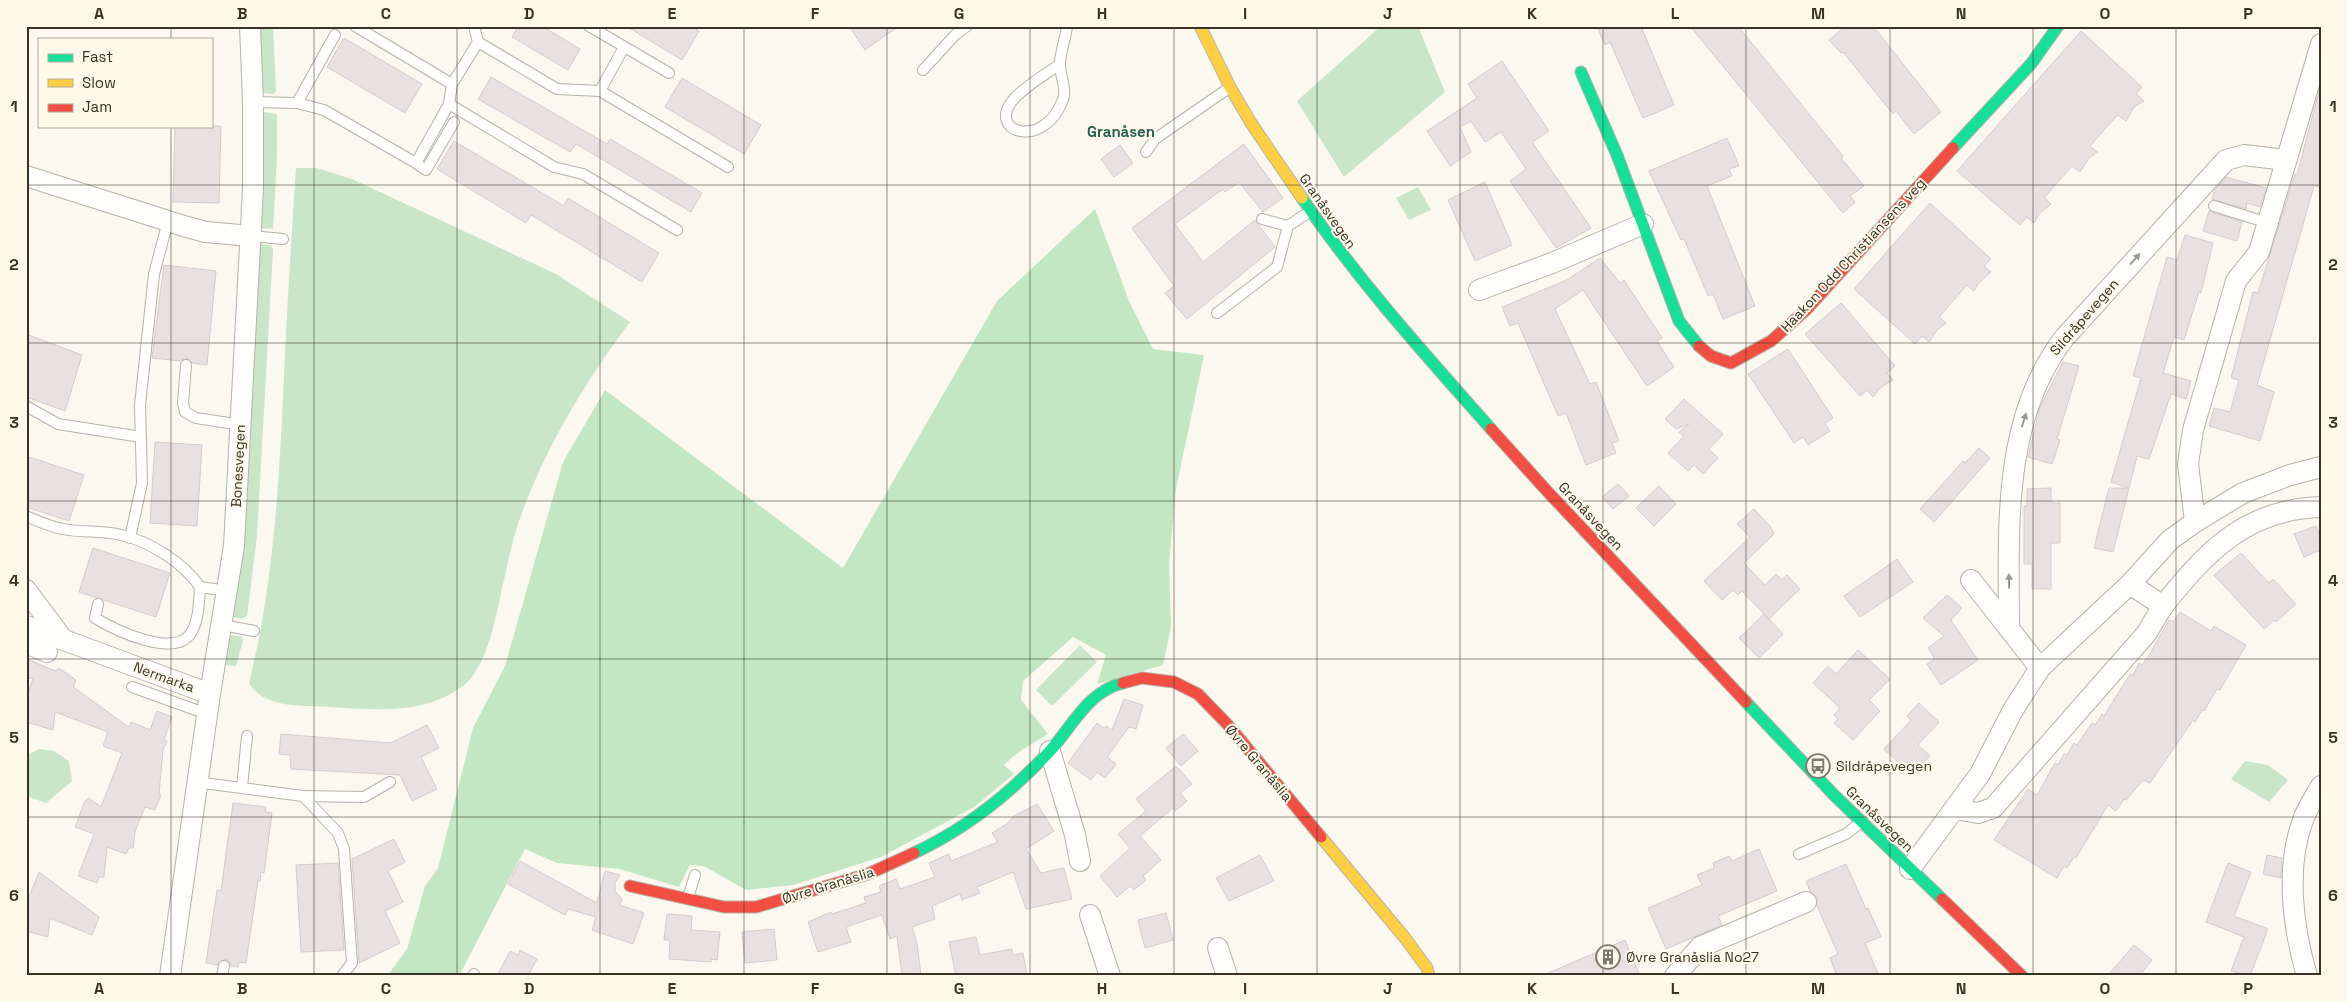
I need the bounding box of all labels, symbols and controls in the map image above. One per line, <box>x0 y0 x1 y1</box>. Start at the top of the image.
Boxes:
text: A <box>94 3 104 24</box>
text: B <box>237 3 247 24</box>
text: C <box>381 3 391 24</box>
text: D <box>524 3 534 24</box>
text: E <box>668 3 677 24</box>
text: F <box>811 3 820 24</box>
text: G <box>954 3 964 24</box>
text: H <box>1097 3 1107 24</box>
text: I <box>1243 3 1247 24</box>
text: J <box>1383 3 1393 24</box>
text: K <box>1527 3 1537 24</box>
text: L <box>1671 3 1680 24</box>
text: M <box>1811 3 1825 24</box>
text: N <box>1956 3 1966 24</box>
text: O <box>2100 3 2111 24</box>
text: P <box>2243 3 2253 24</box>
legend <box>38 38 212 128</box>
text: Fast <box>82 47 113 66</box>
text: Slow <box>82 73 116 92</box>
text: 1 <box>10 96 18 117</box>
text: 1 <box>2329 96 2337 117</box>
text: Jam <box>82 97 112 116</box>
district label: Granåsen <box>1087 122 1155 141</box>
street label: Granåsvegen <box>1296 170 1360 252</box>
street label: Haakon Odd Christiansens veg <box>1777 174 1929 336</box>
text: 2 <box>9 254 19 275</box>
one-way arrow <box>2129 254 2141 266</box>
text: 2 <box>2328 254 2338 275</box>
street label: Sildråpevegen <box>2046 275 2122 359</box>
text: 3 <box>9 412 19 433</box>
one-way arrow <box>2021 412 2029 427</box>
text: 3 <box>2328 412 2338 433</box>
street label: Bonesvegen <box>227 424 249 508</box>
street label: Granåsvegen <box>1555 478 1627 554</box>
text: 4 <box>9 570 19 591</box>
text: 4 <box>2328 570 2338 591</box>
one-way arrow <box>2005 572 2013 588</box>
street label: Nermarka <box>131 658 197 696</box>
street label: Øvre Granåslia <box>1222 721 1296 805</box>
text: 5 <box>9 727 19 748</box>
text: 5 <box>2328 727 2338 748</box>
bus stop icon: Sildråpevegen <box>1805 753 1831 779</box>
place label: Sildråpevegen <box>1836 757 1932 775</box>
street label: Granåsvegen <box>1842 782 1918 856</box>
street label: Øvre Granåslia <box>780 863 876 907</box>
text: 6 <box>9 885 19 906</box>
text: 6 <box>2328 885 2338 906</box>
building icon: Øvre Granåslia No27 <box>1595 944 1621 970</box>
place label: Øvre Granåslia No27 <box>1626 948 1759 966</box>
text: A <box>94 978 104 999</box>
text: B <box>237 978 247 999</box>
text: C <box>381 978 391 999</box>
text: D <box>524 978 534 999</box>
text: E <box>668 978 677 999</box>
text: F <box>811 978 820 999</box>
text: G <box>954 978 964 999</box>
text: H <box>1097 978 1107 999</box>
text: I <box>1243 978 1247 999</box>
text: J <box>1383 978 1393 999</box>
text: K <box>1527 978 1537 999</box>
text: L <box>1671 978 1680 999</box>
text: M <box>1811 978 1825 999</box>
text: N <box>1956 978 1966 999</box>
text: O <box>2100 978 2111 999</box>
text: P <box>2243 978 2253 999</box>

